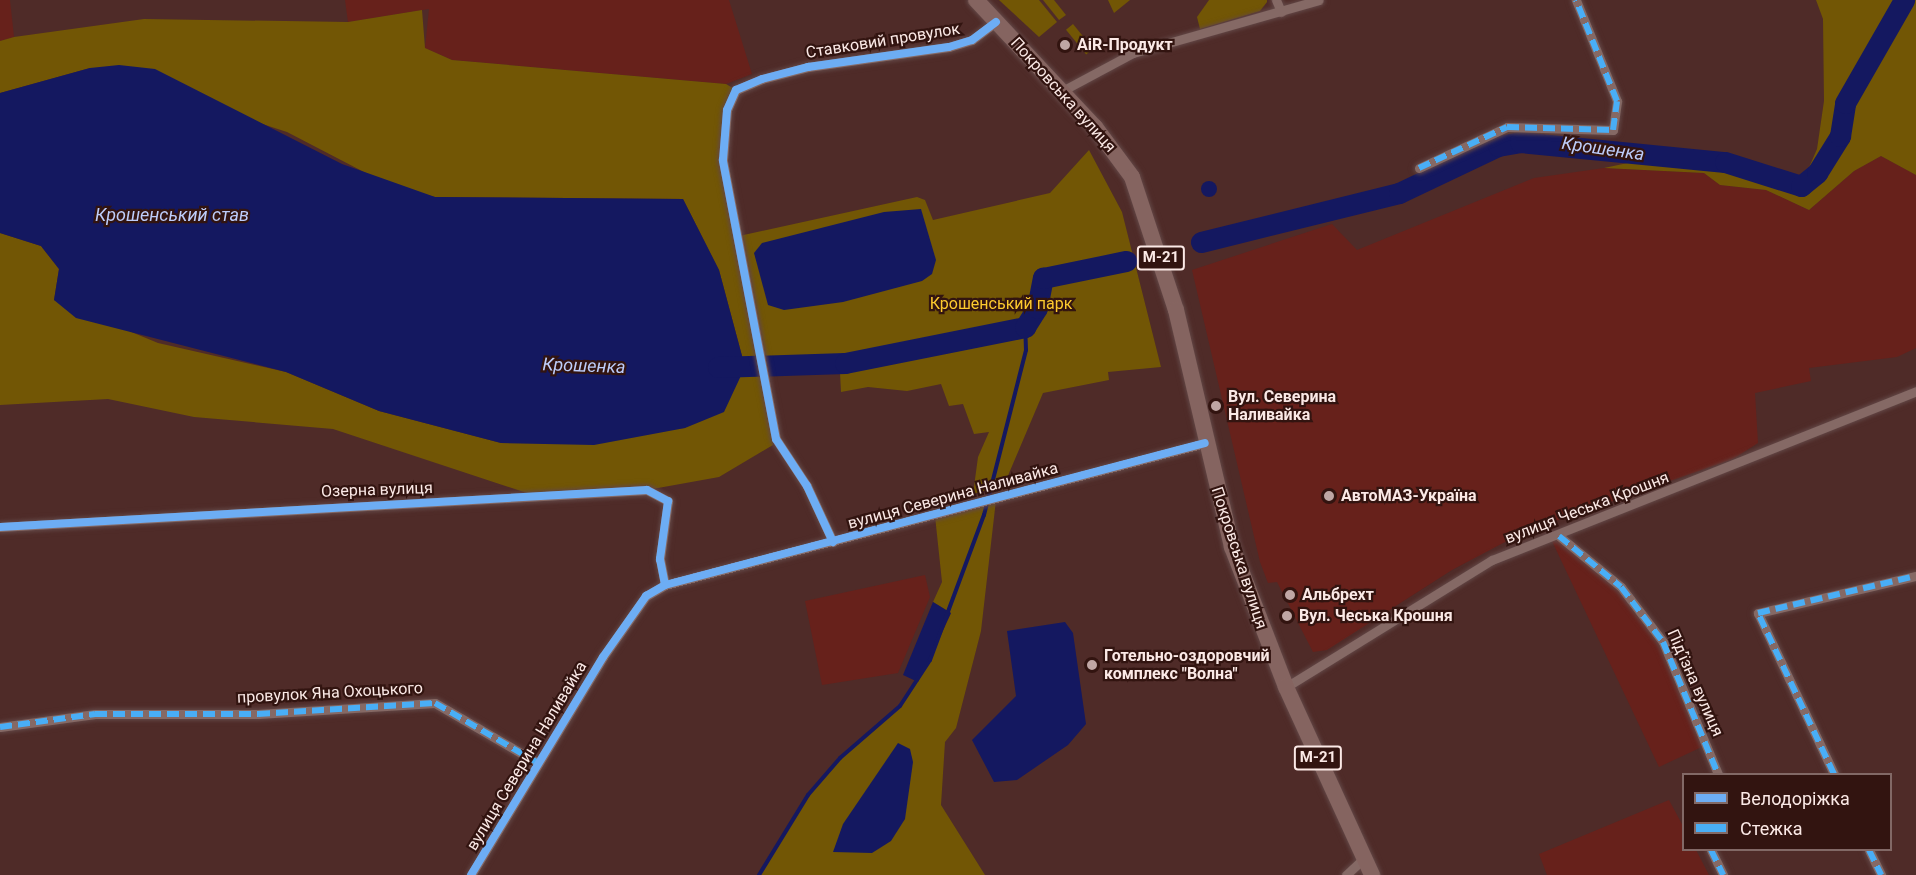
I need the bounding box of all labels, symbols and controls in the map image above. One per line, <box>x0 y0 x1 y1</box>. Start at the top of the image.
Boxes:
street label: Ставковий провулок <box>805 19 961 63</box>
street label: Покровська вулиця <box>1006 34 1120 156</box>
place label: AiR-Продукт <box>1077 35 1173 55</box>
marker: AiR-Продукт <box>1058 38 1072 52</box>
water label: Крошенка <box>1560 133 1646 165</box>
water label: Крошенський став <box>95 204 249 226</box>
road number: М-21 <box>1136 246 1186 270</box>
park label: Крошенський парк <box>930 294 1072 314</box>
water label: Крошенка <box>542 354 626 378</box>
place label: Вул. Северина Наливайка <box>1228 387 1336 425</box>
marker: Вул. Северина Наливайка <box>1209 399 1223 413</box>
street label: вулиця Северина Наливайка <box>846 459 1060 533</box>
street label: вулиця Чеська Крошня <box>1502 468 1672 548</box>
street label: Озерна вулиця <box>321 478 433 502</box>
street label: Покровська вулиця <box>1207 485 1271 631</box>
place label: АвтоМАЗ-Україна <box>1341 486 1477 506</box>
marker: АвтоМАЗ-Україна <box>1322 489 1336 503</box>
place label: Альбрехт <box>1302 585 1374 605</box>
marker: Альбрехт <box>1283 588 1297 602</box>
place label: Вул. Чеська Крошня <box>1299 606 1453 626</box>
marker: Вул. Чеська Крошня <box>1280 609 1294 623</box>
street label: Підʼїзна вулиця <box>1663 626 1727 740</box>
place label: Готельно-оздоровчий комплекс "Волна" <box>1104 646 1270 684</box>
street label: вулиця Северина Наливайка <box>463 658 591 854</box>
marker: Готельно-оздоровчий комплекс "Волна" <box>1085 658 1099 672</box>
street label: провулок Яна Охоцького <box>237 679 423 707</box>
road number: М-21 <box>1292 746 1344 770</box>
legend <box>1682 773 1892 851</box>
text: Велодоріжка <box>1740 788 1850 809</box>
text: Стежка <box>1740 818 1803 839</box>

